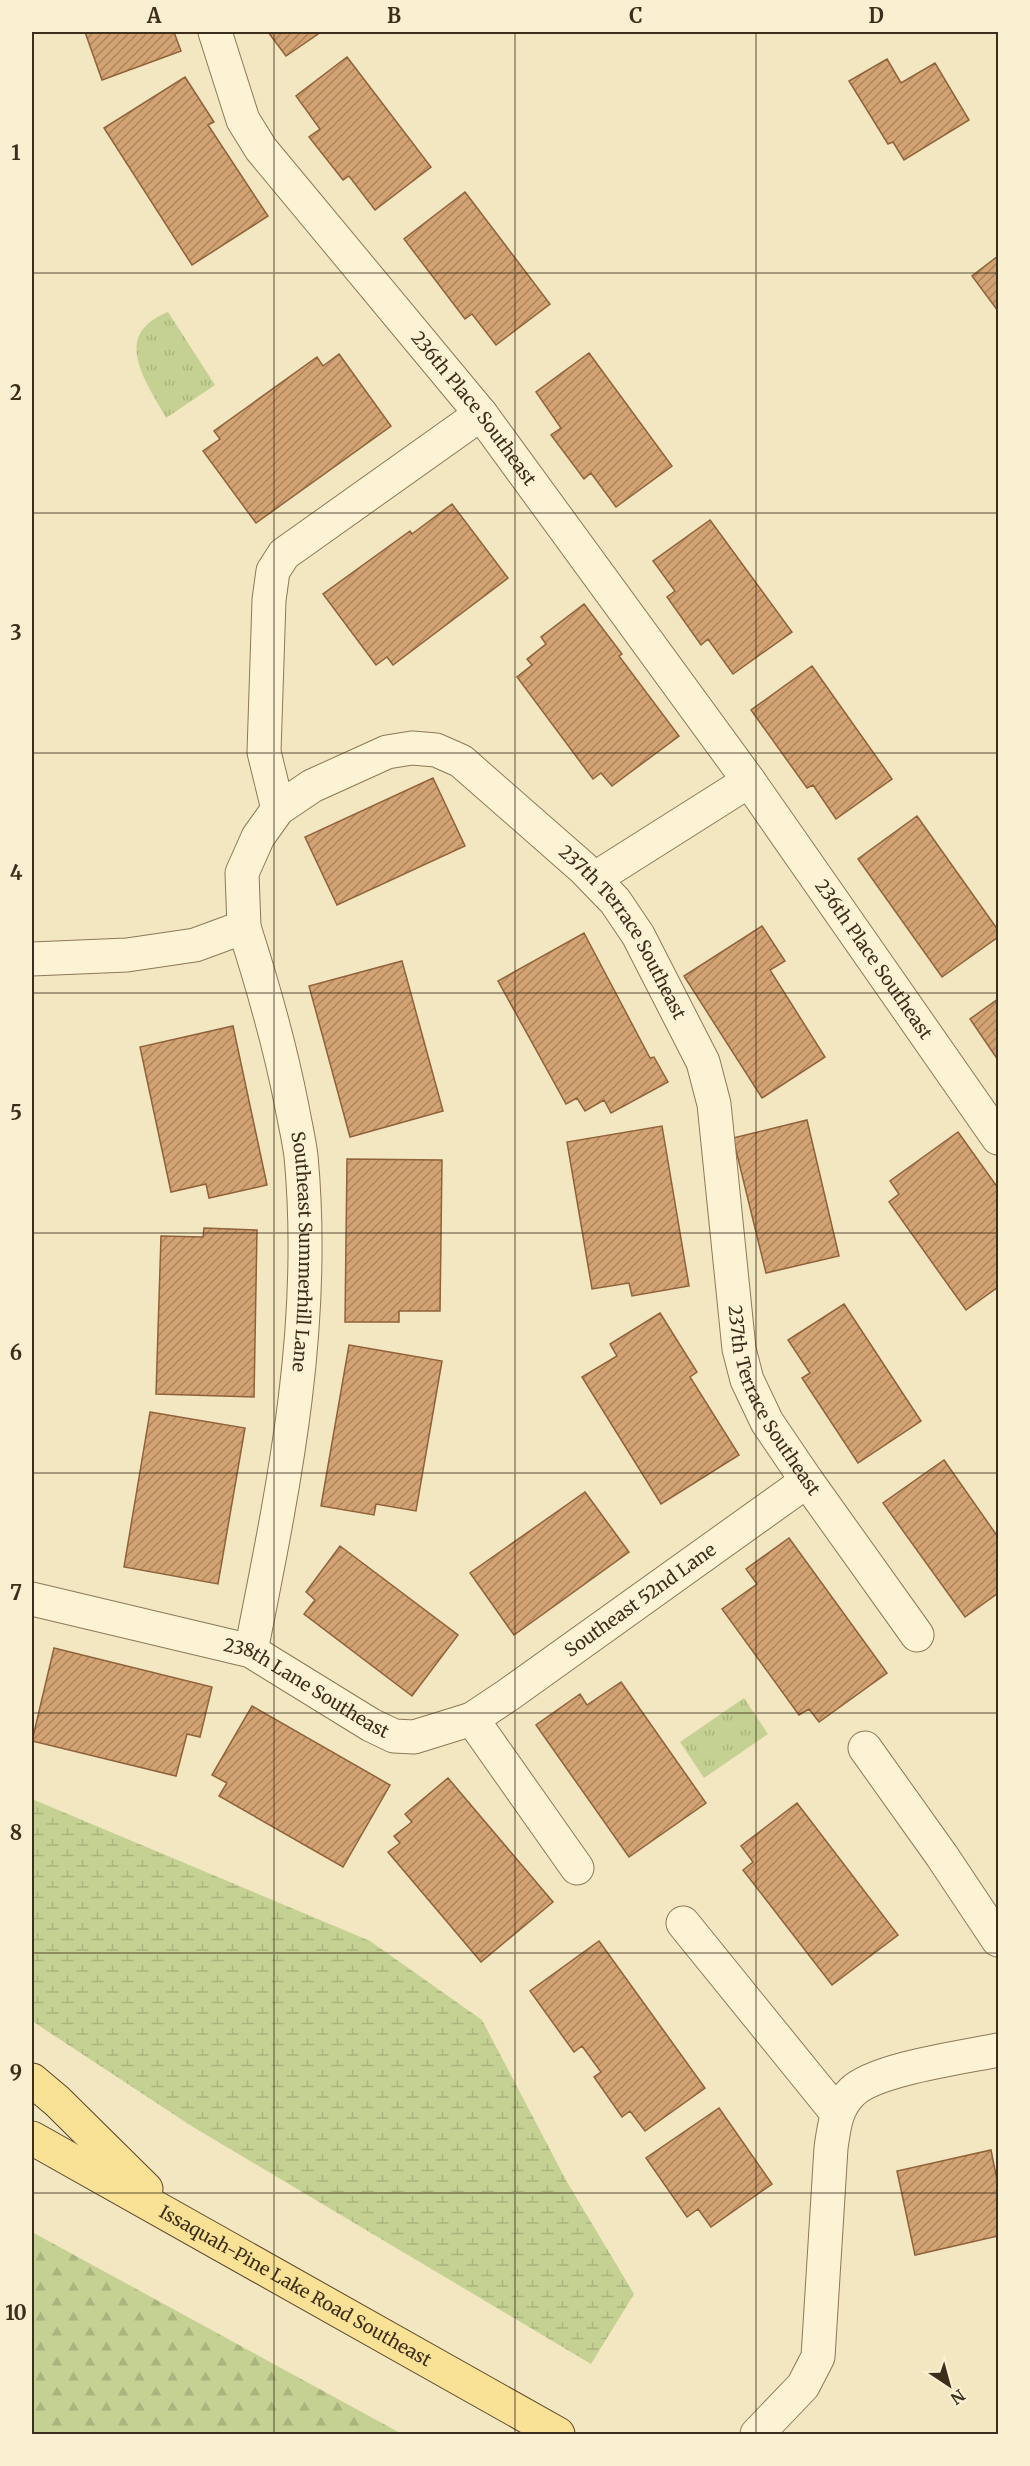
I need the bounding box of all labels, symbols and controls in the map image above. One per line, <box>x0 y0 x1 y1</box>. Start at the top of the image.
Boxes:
text: A <box>146 3 162 28</box>
text: B <box>387 3 401 28</box>
text: C <box>629 3 643 28</box>
text: D <box>868 3 884 28</box>
text: 1 <box>11 140 21 165</box>
street label: 236th Place Southeast <box>406 327 541 490</box>
text: 2 <box>10 380 22 405</box>
text: 3 <box>10 620 22 645</box>
street label: 237th Terrace Southeast <box>554 840 691 1023</box>
text: 4 <box>10 860 23 885</box>
street label: 236th Place Southeast <box>810 875 938 1044</box>
text: 5 <box>10 1100 22 1125</box>
street label: Southeast Summerhill Lane <box>286 1130 317 1373</box>
street label: 237th Terrace Southeast <box>724 1304 826 1500</box>
text: 6 <box>10 1340 22 1365</box>
street label: Southeast 52nd Lane <box>560 1538 720 1662</box>
text: 7 <box>10 1580 22 1605</box>
street label: 238th Lane Southeast <box>221 1633 393 1743</box>
text: 8 <box>10 1820 22 1845</box>
text: 9 <box>10 2060 22 2085</box>
street label: Issaquah-Pine Lake Road Southeast <box>155 2200 436 2371</box>
text: 10 <box>5 2300 27 2325</box>
north arrow <box>919 2355 979 2415</box>
text: N <box>947 2385 969 2409</box>

